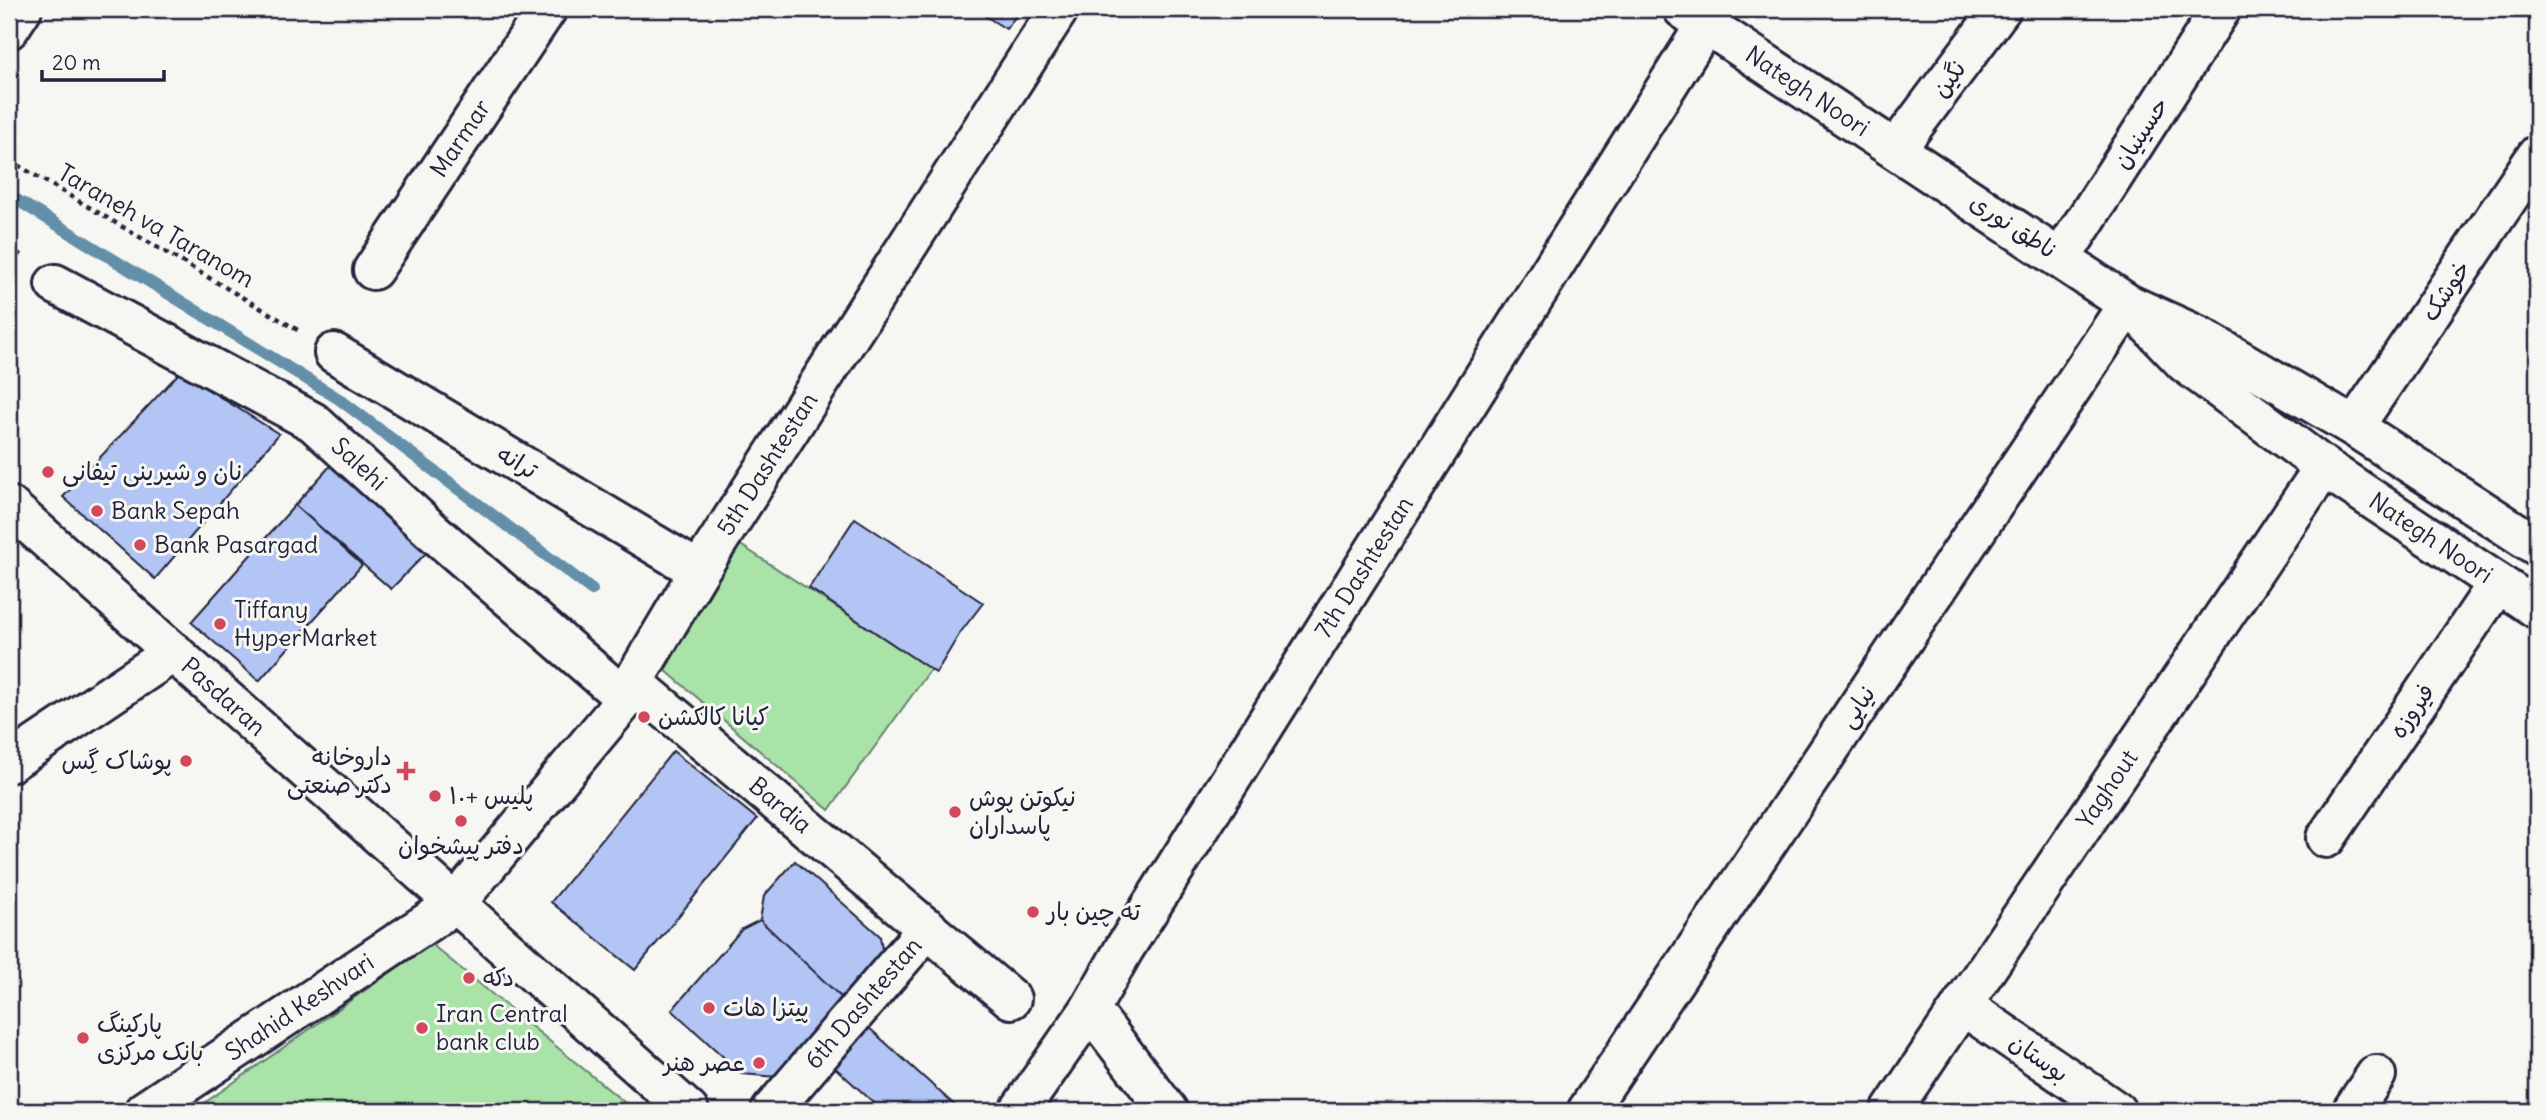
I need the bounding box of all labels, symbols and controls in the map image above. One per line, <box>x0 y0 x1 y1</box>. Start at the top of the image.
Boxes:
scale bar <box>42 38 164 82</box>
street label: Nategh Noori <box>1740 39 1875 142</box>
text: 20 m <box>52 49 101 76</box>
street label: نگین <box>1925 54 1972 103</box>
street label: حسینیان <box>2106 91 2174 174</box>
street label: Marmar <box>423 93 497 183</box>
street label: Taraneh va Taranom <box>53 157 260 294</box>
street label: ناطق نوری <box>1964 186 2062 265</box>
street label: خوشک <box>2414 254 2477 327</box>
street label: 5th Dashtestan <box>710 386 824 541</box>
street label: Salehi <box>326 431 394 496</box>
street label: ترانه <box>492 437 544 485</box>
place label: نان و شیرینی تیفانی <box>62 456 242 487</box>
marker: نان و شیرینی تیفانی <box>40 464 56 480</box>
street label: Nategh Noori <box>2364 485 2499 589</box>
street label: 7th Dashtestan <box>1307 490 1419 644</box>
place label: Bank Sepah <box>111 495 240 525</box>
marker: Bank Sepah <box>89 503 105 519</box>
place label: Bank Pasargad <box>154 529 318 559</box>
marker: Bank Pasargad <box>132 537 148 553</box>
place label: Tiffany HyperMarket <box>234 594 377 652</box>
marker: Tiffany HyperMarket <box>212 616 228 632</box>
street label: Pasdaran <box>175 650 273 742</box>
street label: فیروزه <box>2382 677 2440 743</box>
street label: نیایی <box>1831 680 1882 734</box>
place label: کیانا کالکشن <box>658 701 769 731</box>
marker: کیانا کالکشن <box>636 709 652 725</box>
place label: داروخانه دکتر صنعتی <box>287 741 392 800</box>
street label: Yaghout <box>2070 744 2144 833</box>
place label: پوشاک گِس <box>61 745 172 776</box>
marker: پوشاک گِس <box>178 753 194 769</box>
marker: داروخانه دکتر صنعتی <box>398 763 414 779</box>
street label: Bardia <box>743 770 818 839</box>
place label: پلیس +۱۰ <box>449 780 533 811</box>
place label: نیکوتن پوش پاسداران <box>969 782 1076 841</box>
marker: پلیس +۱۰ <box>427 788 443 804</box>
marker: نیکوتن پوش پاسداران <box>947 804 963 820</box>
marker: دفتر پیشخوان <box>453 813 469 829</box>
place label: دفتر پیشخوان <box>398 830 524 861</box>
place label: ته چین بار <box>1045 896 1141 927</box>
marker: ته چین بار <box>1025 904 1041 920</box>
street label: 6th Dashtestan <box>798 930 928 1075</box>
street label: Shahid Keshvari <box>219 946 379 1067</box>
place label: دکه <box>483 962 514 992</box>
marker: دکه <box>461 970 477 986</box>
place label: پیتزا هات <box>723 992 809 1023</box>
place label: Iran Central bank club <box>436 998 568 1056</box>
marker: پیتزا هات <box>701 1000 717 1016</box>
place label: پارکینگ بانک مرکزی <box>97 1008 203 1066</box>
marker: Iran Central bank club <box>414 1020 430 1036</box>
street label: بوستان <box>2004 1026 2075 1089</box>
marker: پارکینگ بانک مرکزی <box>75 1030 91 1046</box>
place label: عصر هنر <box>662 1047 745 1077</box>
marker: عصر هنر <box>751 1055 767 1071</box>

